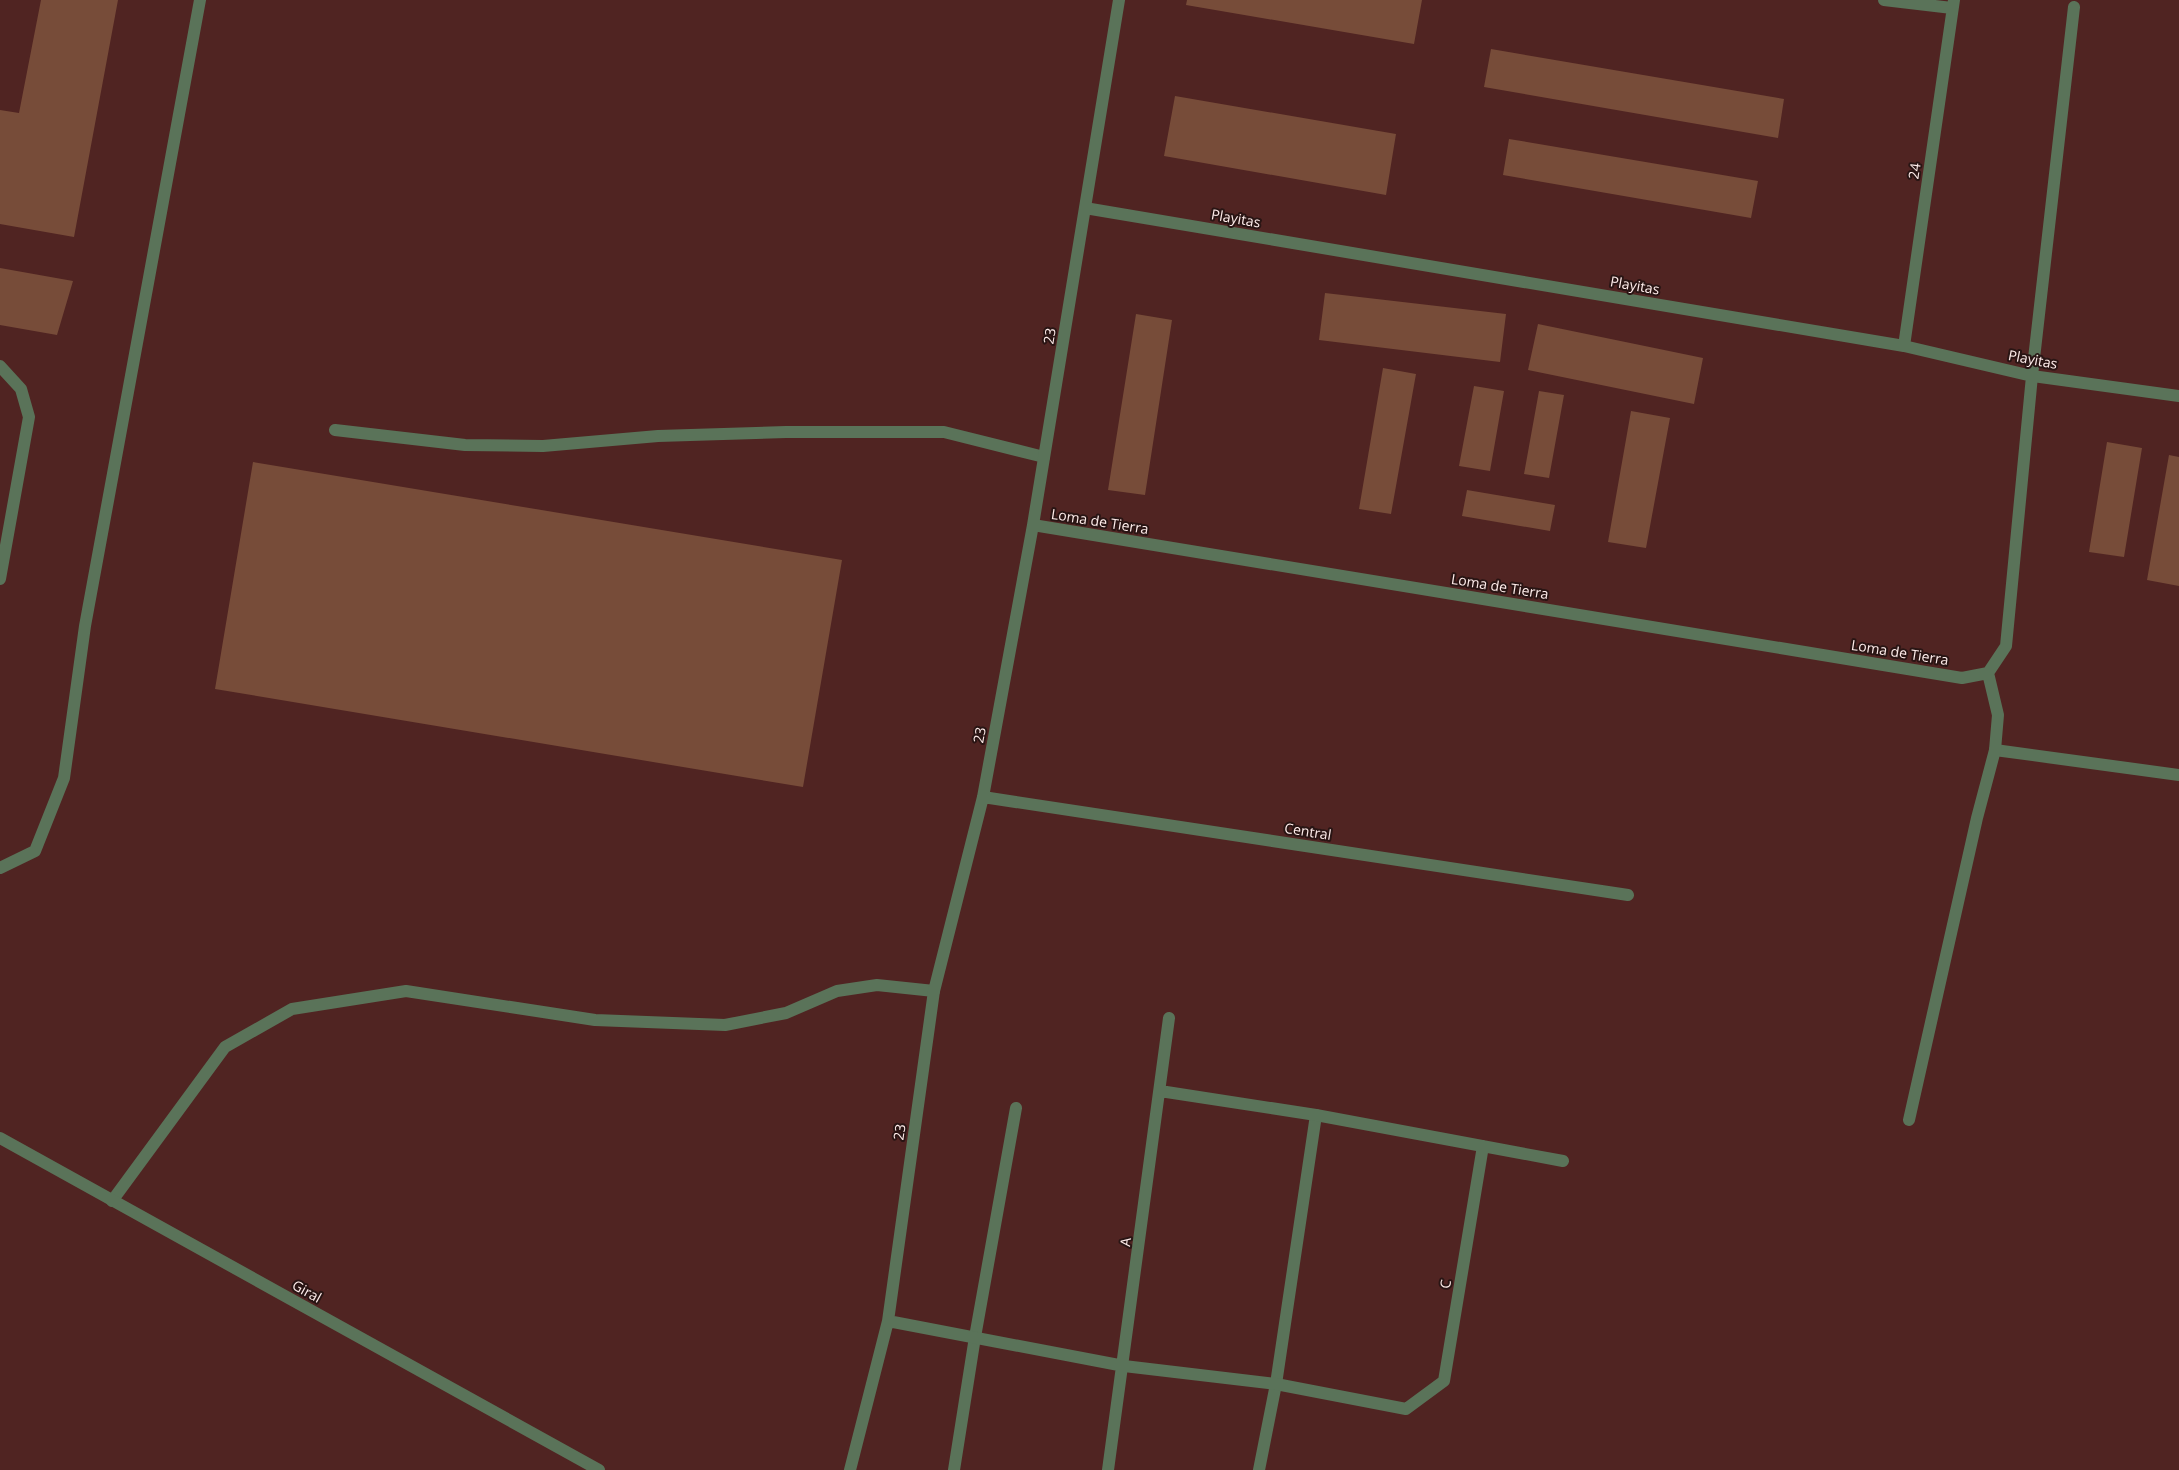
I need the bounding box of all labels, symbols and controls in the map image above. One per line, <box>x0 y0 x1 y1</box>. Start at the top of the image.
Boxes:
street label: 24 <box>1903 162 1925 180</box>
street label: Playitas <box>1210 204 1262 232</box>
street label: Playitas <box>1609 271 1661 299</box>
street label: 23 <box>1038 327 1060 345</box>
street label: Playitas <box>2007 345 2060 373</box>
street label: Loma de Tierra <box>1050 504 1150 538</box>
street label: Loma de Tierra <box>1450 569 1550 603</box>
street label: Loma de Tierra <box>1850 635 1950 669</box>
street label: 23 <box>968 725 990 745</box>
street label: Central <box>1283 818 1333 844</box>
street label: 23 <box>888 1123 910 1141</box>
street label: A <box>1115 1236 1135 1248</box>
street label: Giral <box>289 1275 325 1307</box>
street label: C <box>1435 1278 1455 1290</box>

